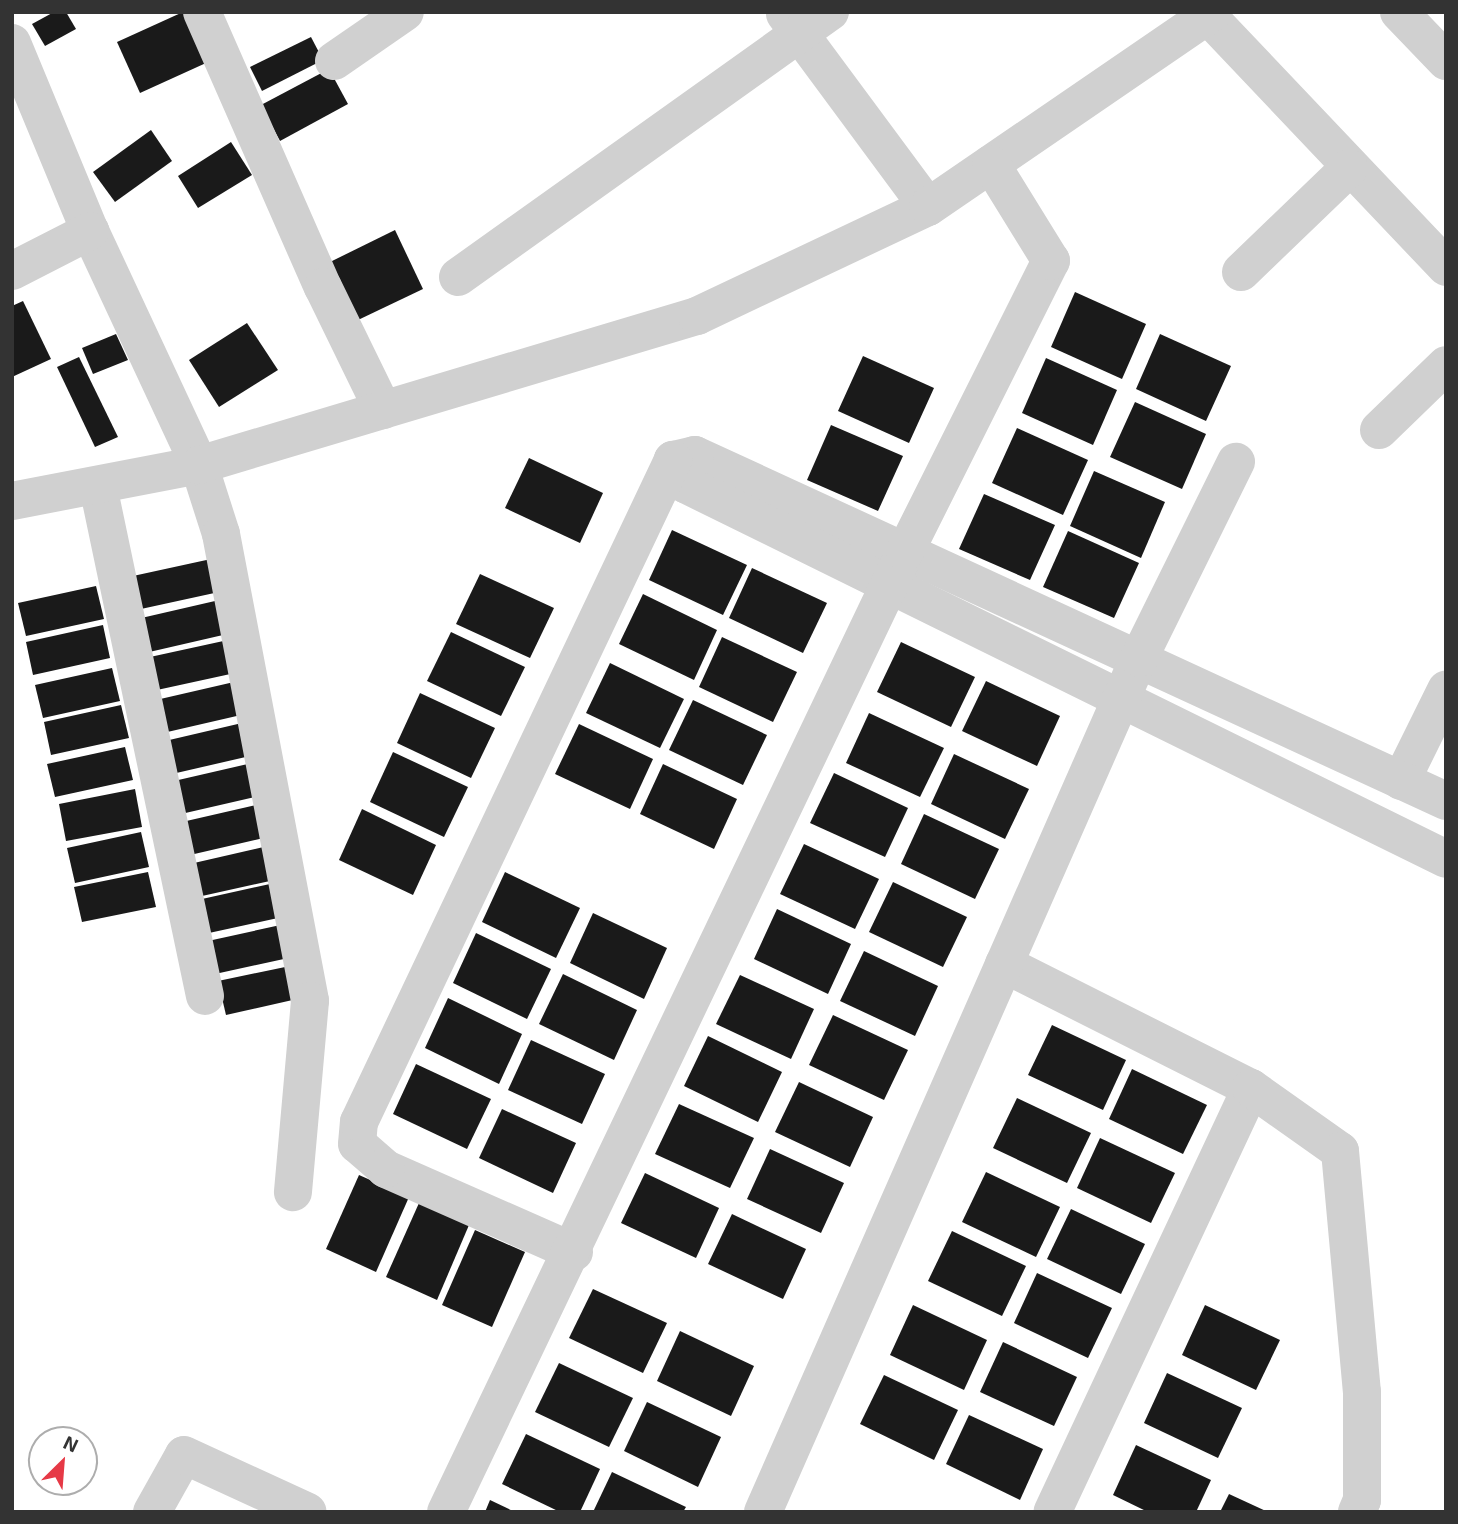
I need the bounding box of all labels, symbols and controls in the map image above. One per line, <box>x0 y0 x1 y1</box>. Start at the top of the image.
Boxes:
north arrow <box>28 1426 98 1496</box>
text: N <box>60 1430 82 1457</box>

